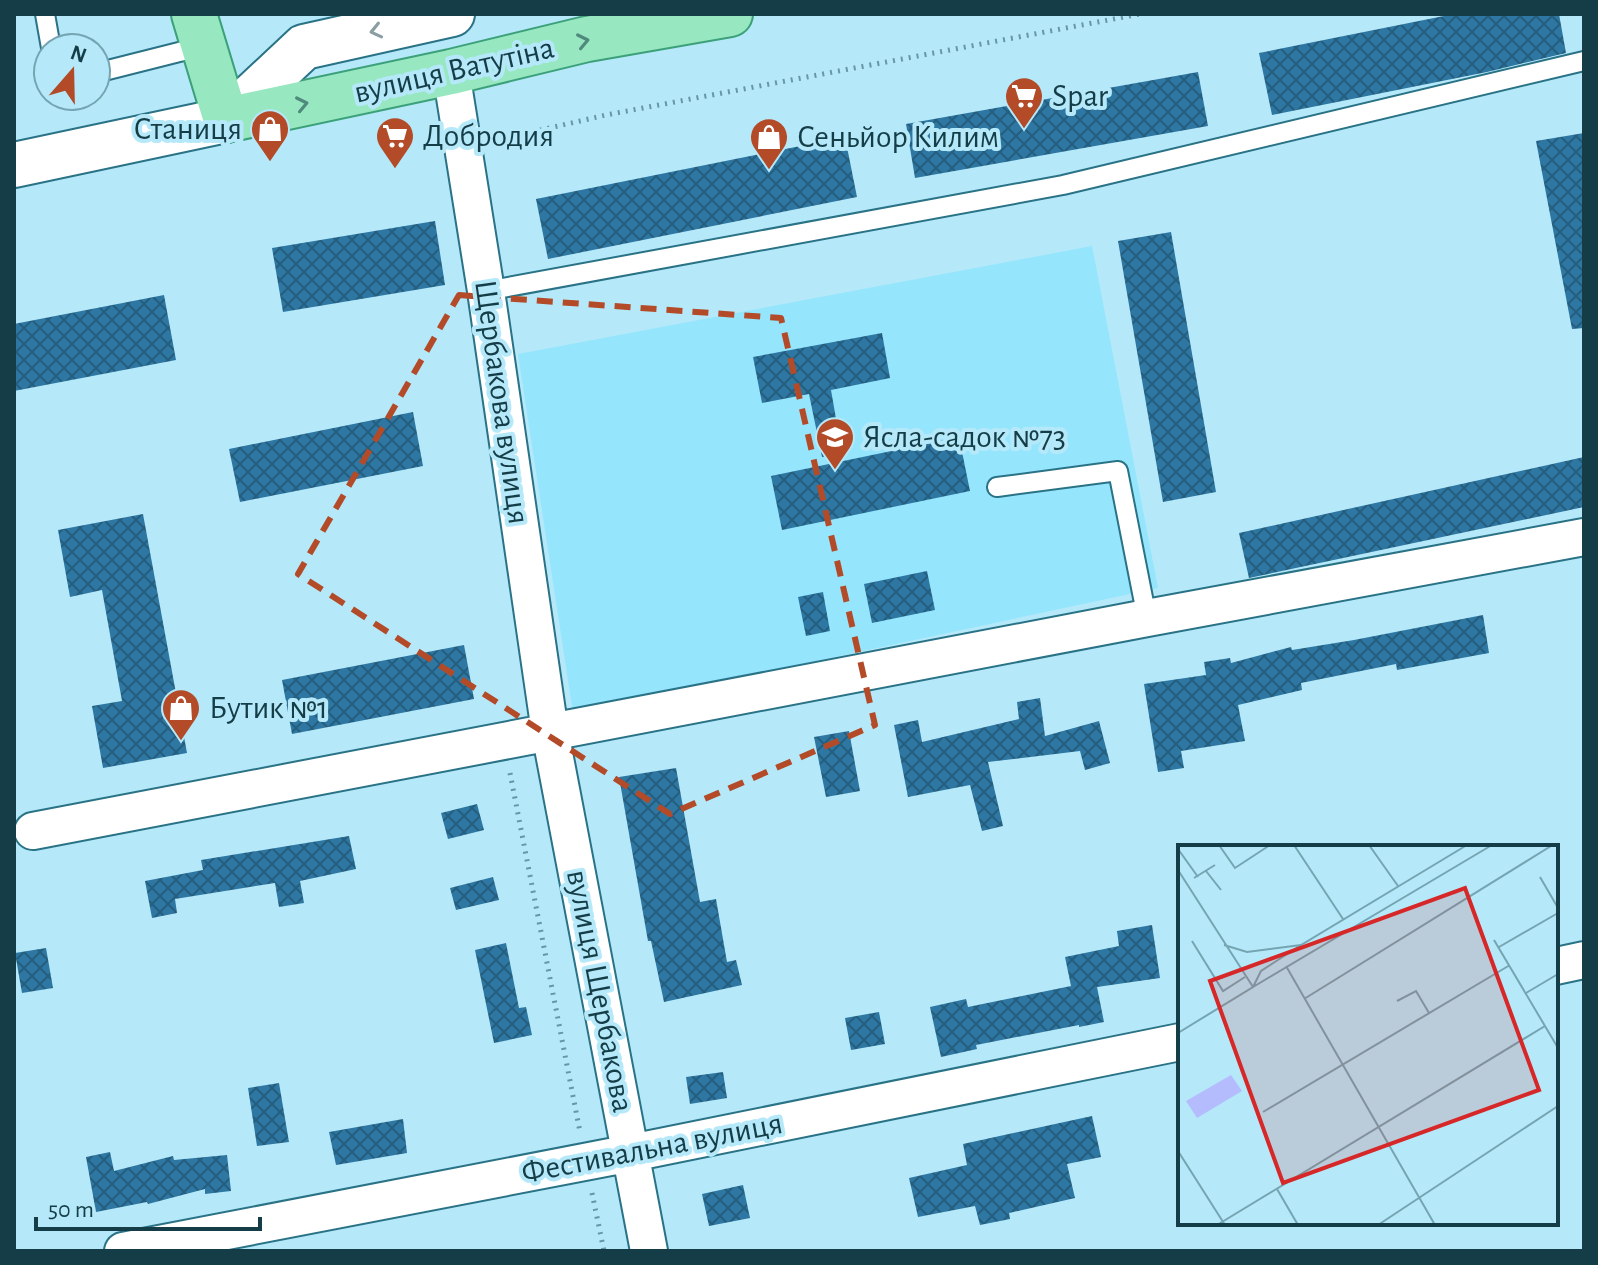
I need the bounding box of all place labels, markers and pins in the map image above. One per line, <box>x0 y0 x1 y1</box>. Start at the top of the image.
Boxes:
supermarket icon: Spar <box>1003 75 1045 130</box>
place label: Spar <box>1052 80 1109 112</box>
shop icon: Станиця <box>249 108 291 163</box>
place label: Станиця <box>134 113 242 145</box>
supermarket icon: Добродия <box>374 115 416 170</box>
shop icon: Сеньйор Килим <box>748 116 790 171</box>
place label: Добродия <box>423 120 554 152</box>
place label: Сеньйор Килим <box>797 121 999 153</box>
school or university icon: Ясла-садок №73 <box>814 416 856 471</box>
place label: Ясла-садок №73 <box>863 421 1066 453</box>
shop icon: Бутик №1 <box>160 687 202 742</box>
place label: Бутик №1 <box>209 692 328 724</box>

